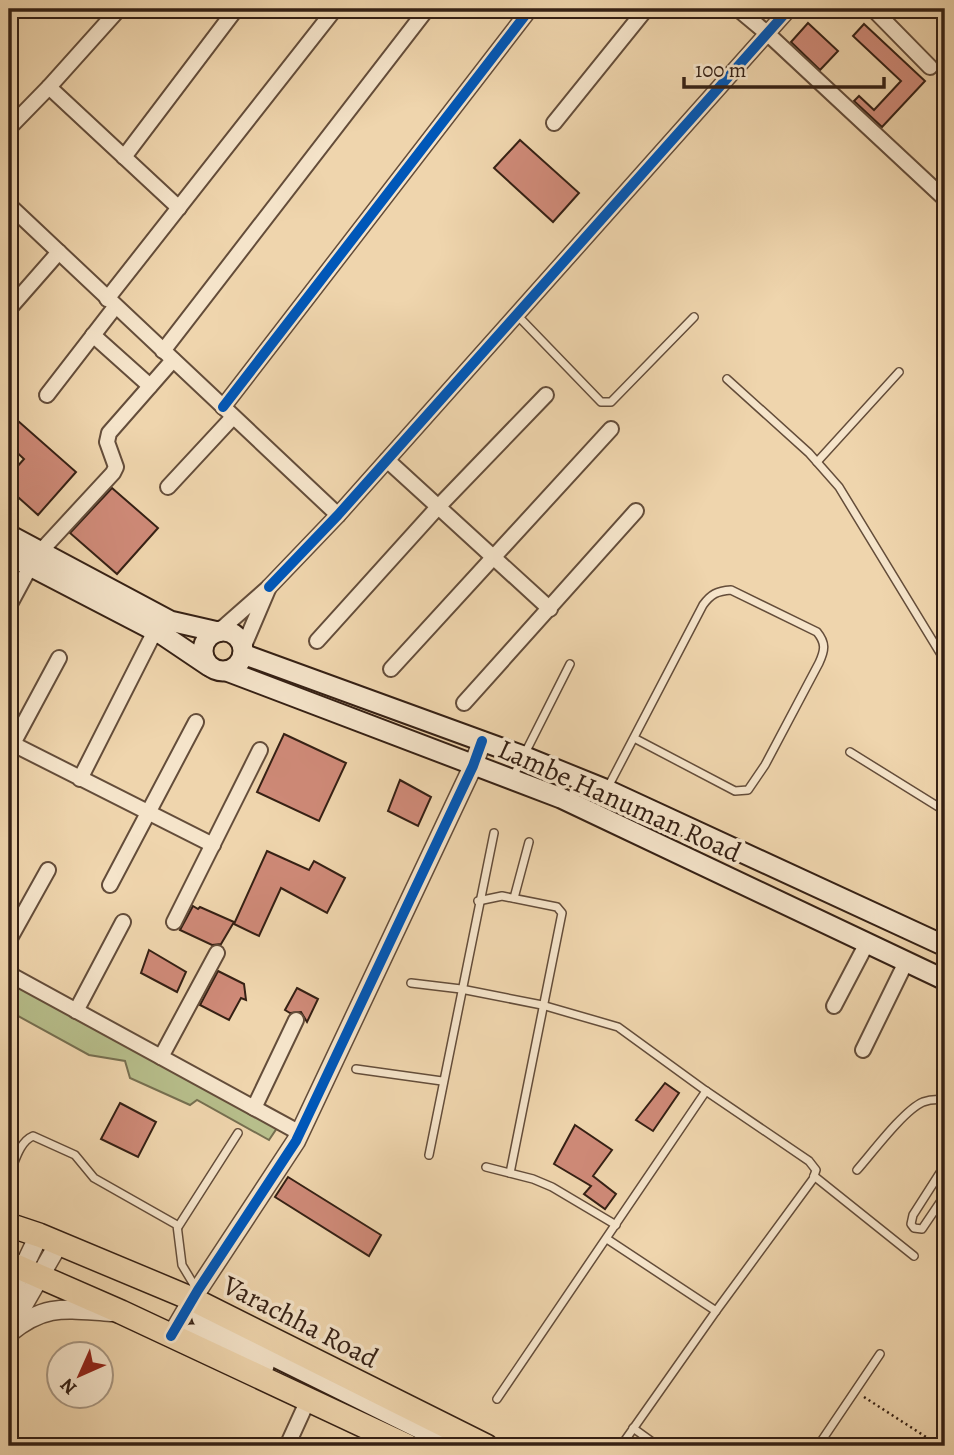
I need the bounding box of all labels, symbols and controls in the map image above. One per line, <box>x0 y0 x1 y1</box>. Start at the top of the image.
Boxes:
scale bar <box>684 46 884 90</box>
text: 100 m <box>695 56 746 84</box>
street label: Lambe Hanuman Road <box>492 730 748 872</box>
street label: Varachha Road <box>215 1266 386 1378</box>
north arrow <box>46 1340 116 1410</box>
text: N <box>54 1372 83 1400</box>

